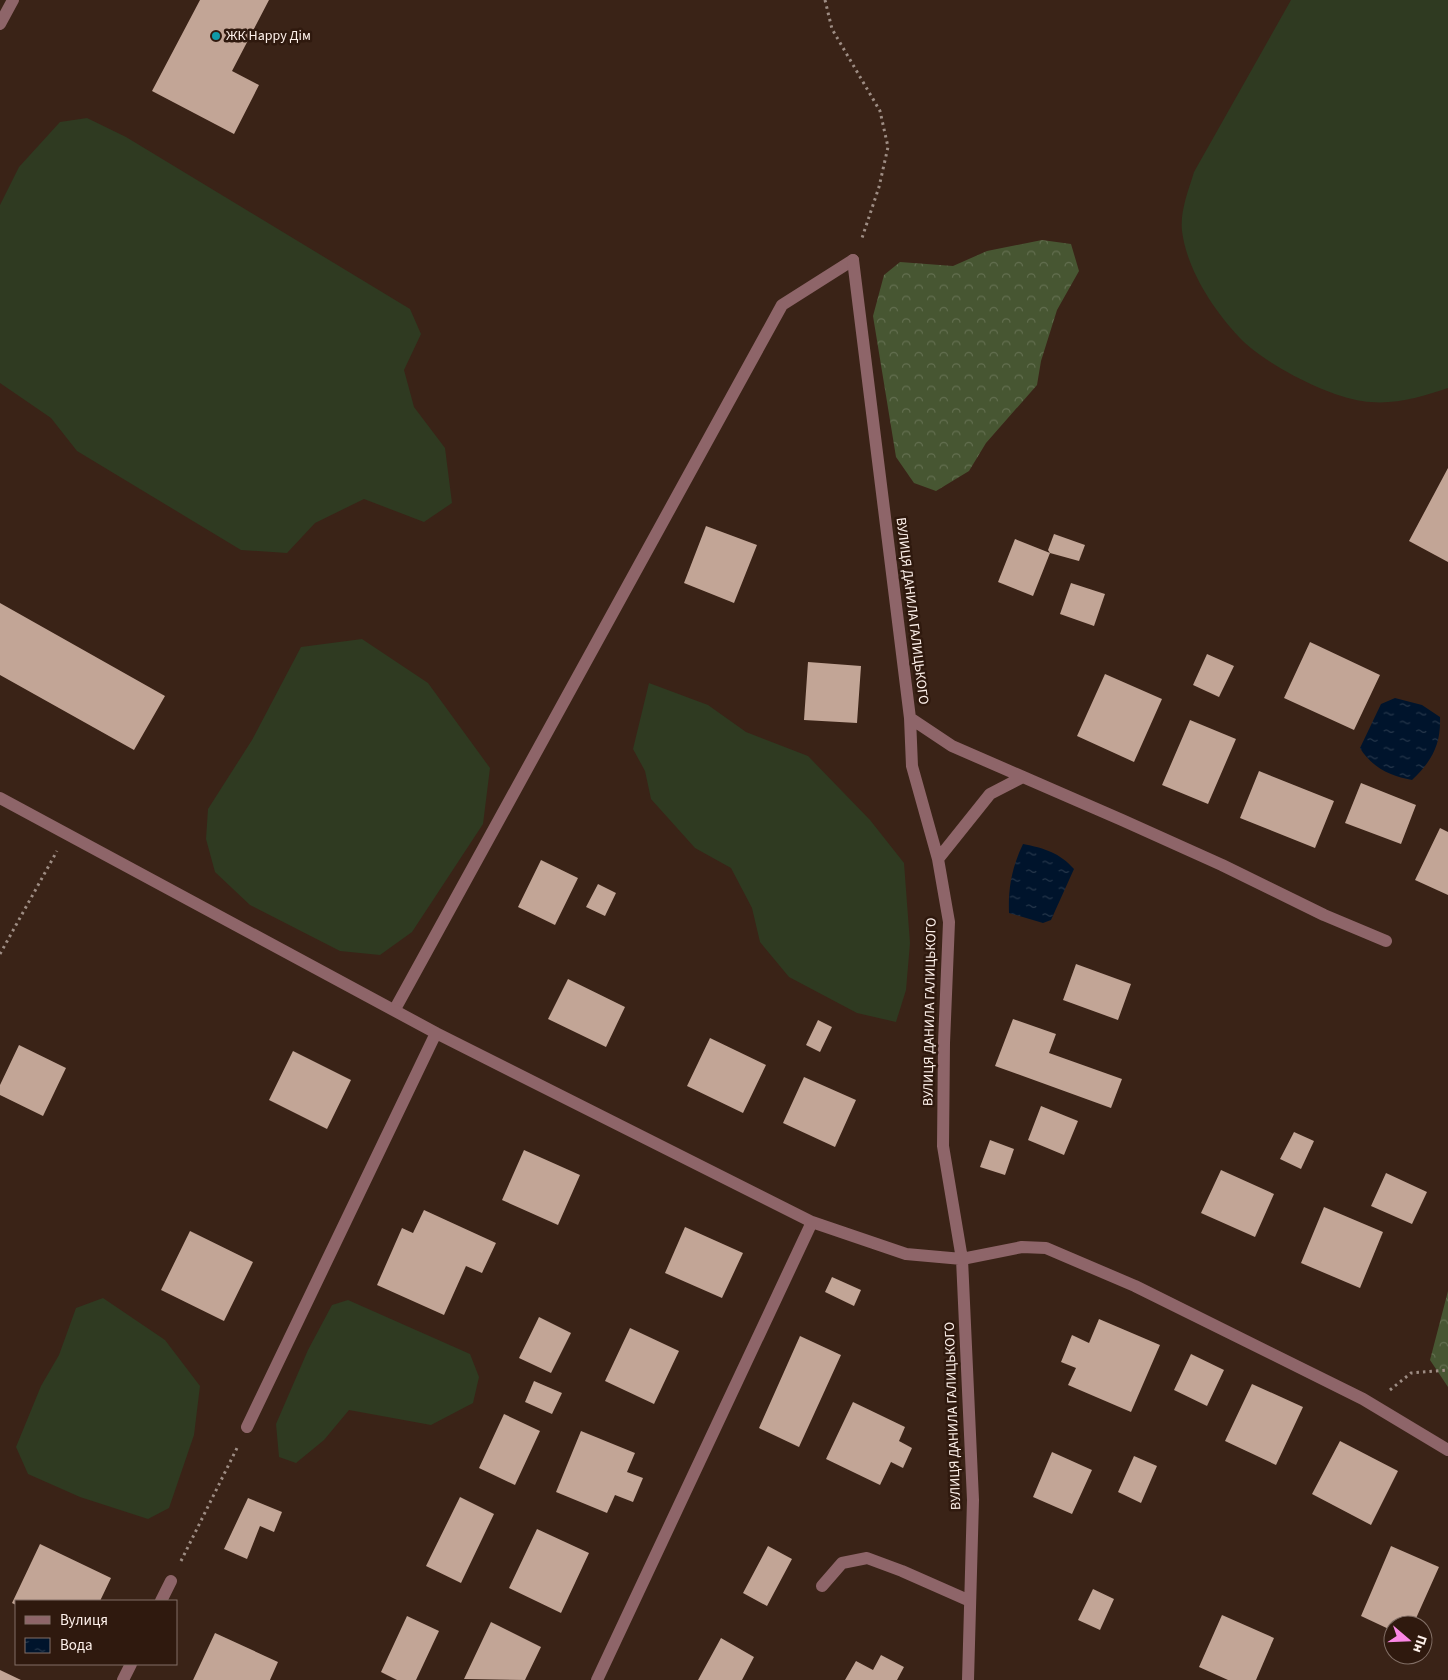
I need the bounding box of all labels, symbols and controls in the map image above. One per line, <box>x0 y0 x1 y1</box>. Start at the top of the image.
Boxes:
place label: ЖК Happy Дім <box>226 26 311 46</box>
marker: ЖК Happy Дім <box>210 30 222 42</box>
street label: ВУЛИЦЯ ДАНИЛА ГАЛИЦЬКОГО <box>891 516 933 706</box>
street label: ВУЛИЦЯ ДАНИЛА ГАЛИЦЬКОГО <box>918 918 942 1106</box>
street label: ВУЛИЦЯ ДАНИЛА ГАЛИЦЬКОГО <box>940 1321 966 1511</box>
legend <box>15 1600 178 1665</box>
text: Вулиця <box>60 1610 108 1631</box>
north arrow <box>1383 1615 1433 1665</box>
text: Пн <box>1407 1632 1432 1655</box>
text: Вода <box>60 1635 93 1656</box>

